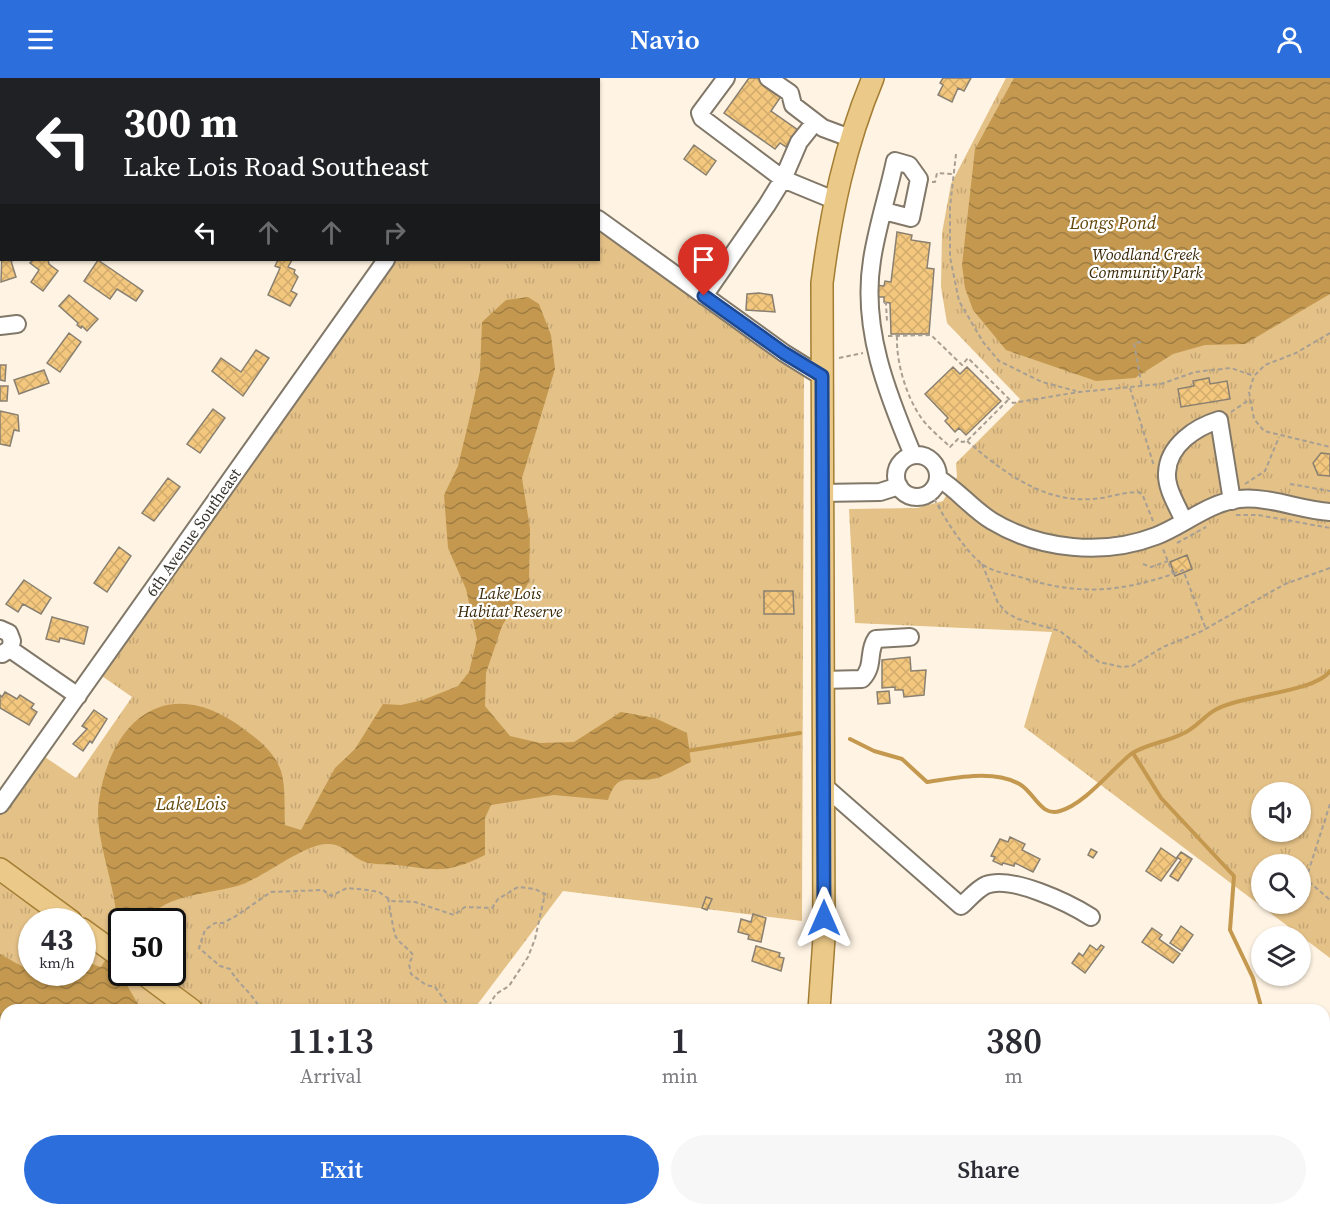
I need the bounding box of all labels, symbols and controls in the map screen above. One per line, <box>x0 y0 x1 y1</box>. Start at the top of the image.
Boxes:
text: Navio <box>630 21 700 58</box>
icon: menu <box>24 23 57 56</box>
icon: person <box>1273 23 1306 56</box>
text: 300 m <box>123 93 238 151</box>
icon: left <box>24 102 102 180</box>
text: Lake Lois Road Southeast <box>123 148 428 185</box>
water label: Longs Pond <box>1069 210 1157 235</box>
icon: left <box>189 216 222 249</box>
icon: ahead <box>252 216 285 249</box>
icon: ahead <box>315 216 348 249</box>
icon: right <box>378 216 411 249</box>
pin <box>678 234 729 296</box>
icon: arrive <box>687 243 720 276</box>
park label: Woodland Creek Community Park <box>1089 243 1203 283</box>
street label: 6th Avenue Southeast <box>140 463 246 601</box>
park label: Lake Lois Habitat Reserve <box>456 582 563 622</box>
map controls <box>1251 782 1311 986</box>
button: sound <box>1251 782 1311 842</box>
water label: Lake Lois <box>155 791 227 816</box>
button: search <box>1251 854 1311 914</box>
position arrow <box>792 886 856 950</box>
speed limit sign: 50 <box>108 908 186 986</box>
text: 43 <box>41 919 73 960</box>
button: layers <box>1251 926 1311 986</box>
text: km/h <box>39 952 75 973</box>
text: 11:13 <box>288 1016 374 1065</box>
text: 1 <box>670 1016 689 1065</box>
text: 380 <box>986 1016 1042 1065</box>
text: Arrival <box>300 1062 362 1090</box>
text: min <box>662 1062 698 1090</box>
text: m <box>1005 1062 1023 1090</box>
button: Exit <box>24 1135 659 1204</box>
button: Share <box>671 1135 1306 1204</box>

